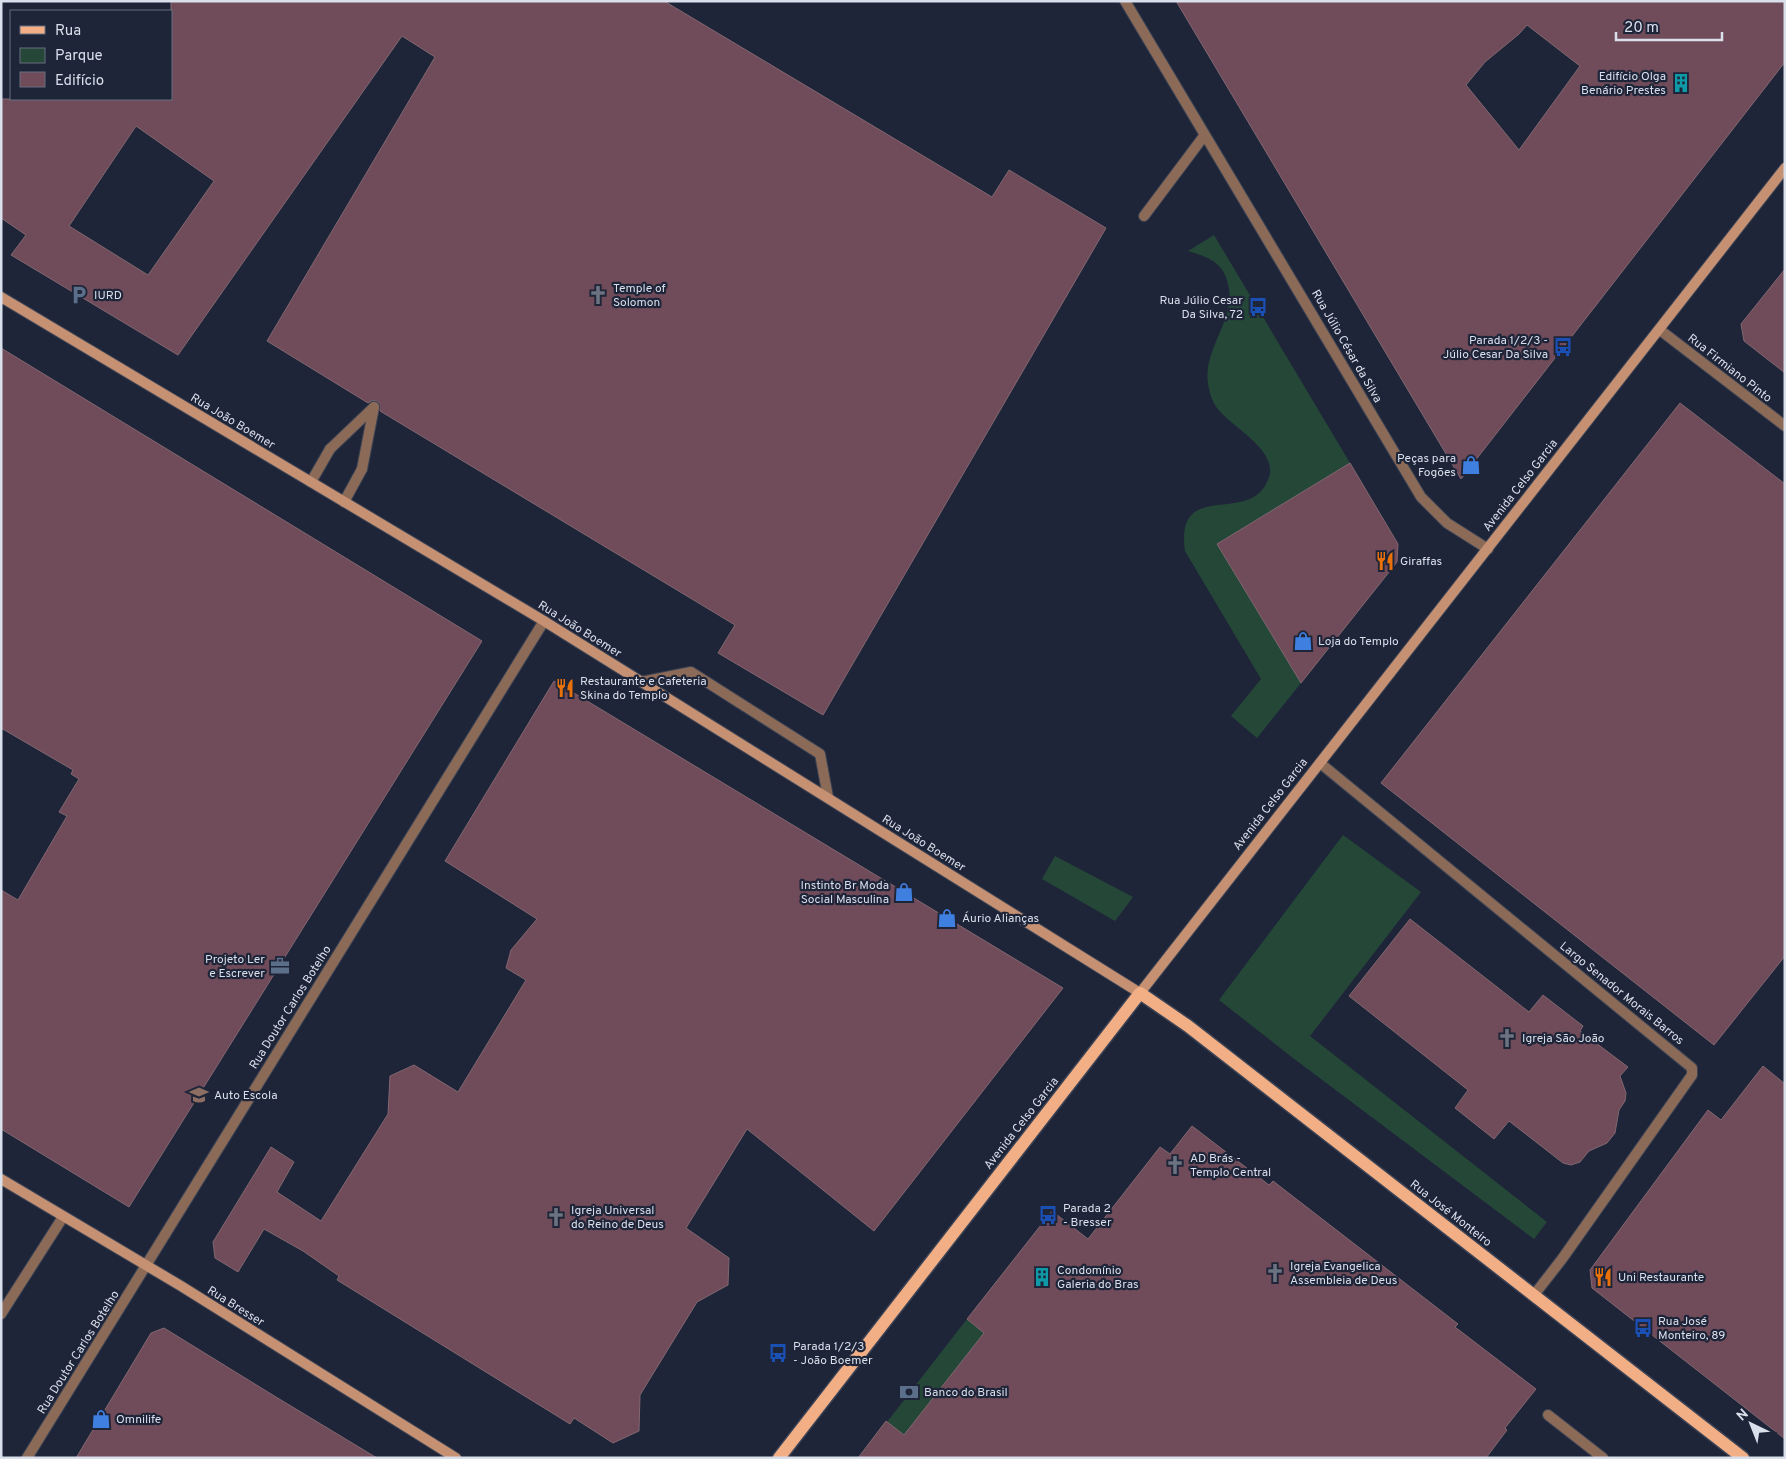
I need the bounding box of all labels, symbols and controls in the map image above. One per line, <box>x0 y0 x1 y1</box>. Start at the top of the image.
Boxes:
legend <box>10 10 172 100</box>
scale bar <box>1616 10 1722 42</box>
text: 20 m <box>1624 19 1659 38</box>
text: Rua <box>55 22 81 41</box>
text: Parque <box>55 47 103 66</box>
place label: Edifício Olga Benário Prestes <box>1581 69 1666 99</box>
text: Edifício <box>55 72 104 91</box>
building icon: Edifício Olga Benário Prestes <box>1670 72 1692 94</box>
place label: Temple of Solomon <box>613 281 666 311</box>
parking icon: IURD <box>68 284 90 306</box>
church icon: Temple of Solomon <box>587 284 609 306</box>
street label: Rua Júlio César da Silva <box>1307 287 1385 406</box>
place label: IURD <box>94 288 122 304</box>
place label: Rua Júlio Cesar Da Silva, 72 <box>1159 293 1243 323</box>
bus stop icon: Rua Júlio Cesar Da Silva, 72 <box>1247 296 1269 318</box>
street label: Rua Firmiano Pinto <box>1684 331 1775 407</box>
place label: Parada 1/2/3 - Júlio Cesar Da Silva <box>1443 333 1548 363</box>
bus stop icon: Parada 1/2/3 - Júlio Cesar Da Silva <box>1552 336 1574 358</box>
street label: Rua João Boemer <box>187 390 278 454</box>
street label: Avenida Celso Garcia <box>1480 436 1562 535</box>
place label: Peças para Fogões <box>1397 451 1456 481</box>
shop icon: Peças para Fogões <box>1460 454 1482 476</box>
restaurant icon: Giraffas <box>1374 550 1396 572</box>
place label: Giraffas <box>1400 554 1442 570</box>
street label: Rua João Boemer <box>535 598 625 662</box>
shop icon: Loja do Templo <box>1292 630 1314 652</box>
place label: Loja do Templo <box>1318 634 1399 650</box>
place label: Restaurante e Cafeteria Skina do Templo <box>580 674 707 704</box>
restaurant icon: Restaurante e Cafeteria Skina do Templo <box>554 677 576 699</box>
street label: Avenida Celso Garcia <box>1230 755 1312 854</box>
street label: Rua João Boemer <box>879 812 969 876</box>
place label: Instinto Br Moda Social Masculina <box>801 878 889 908</box>
shop icon: Instinto Br Moda Social Masculina <box>893 881 915 903</box>
shop icon: Áurio Alianças <box>936 907 958 929</box>
place label: Áurio Alianças <box>962 911 1039 927</box>
street label: Largo Senador Morais Barros <box>1556 939 1687 1049</box>
street label: Rua Doutor Carlos Botelho <box>246 942 336 1072</box>
place label: Projeto Ler e Escrever <box>205 952 265 982</box>
office icon: Projeto Ler e Escrever <box>269 955 291 977</box>
church icon: Igreja São João <box>1496 1027 1518 1049</box>
place label: Igreja São João <box>1522 1031 1605 1047</box>
street label: Avenida Celso Garcia <box>981 1074 1063 1173</box>
school or university icon: Auto Escola <box>188 1084 210 1106</box>
place label: Auto Escola <box>214 1088 278 1104</box>
place label: AD Brás - Templo Central <box>1190 1151 1271 1181</box>
church icon: AD Brás - Templo Central <box>1164 1154 1186 1176</box>
street label: Rua José Monteiro <box>1406 1177 1495 1251</box>
place label: Parada 2 - Bresser <box>1063 1201 1112 1231</box>
place label: Igreja Universal do Reino de Deus <box>571 1203 664 1233</box>
bus stop icon: Parada 2 - Bresser <box>1037 1204 1059 1226</box>
church icon: Igreja Universal do Reino de Deus <box>545 1206 567 1228</box>
place label: Igreja Evangelica Assembleia de Deus <box>1290 1259 1397 1289</box>
church icon: Igreja Evangelica Assembleia de Deus <box>1264 1262 1286 1284</box>
place label: Condomínio Galeria do Bras <box>1057 1263 1139 1293</box>
building icon: Condomínio Galeria do Bras <box>1031 1266 1053 1288</box>
restaurant icon: Uni Restaurante <box>1592 1266 1614 1288</box>
place label: Uni Restaurante <box>1618 1270 1704 1286</box>
street label: Rua Bresser <box>204 1283 267 1331</box>
street label: Rua Doutor Carlos Botelho <box>34 1287 124 1417</box>
place label: Rua José Monteiro, 89 <box>1658 1314 1725 1344</box>
bus stop icon: Rua José Monteiro, 89 <box>1632 1317 1654 1339</box>
place label: Parada 1/2/3 - João Boemer <box>793 1339 873 1369</box>
bus stop icon: Parada 1/2/3 - João Boemer <box>767 1342 789 1364</box>
bank icon: Banco do Brasil <box>898 1381 920 1403</box>
place label: Banco do Brasil <box>924 1385 1008 1401</box>
north arrow <box>1726 1399 1776 1449</box>
text: N <box>1734 1406 1753 1425</box>
shop icon: Omnilife <box>90 1408 112 1430</box>
place label: Omnilife <box>116 1412 161 1428</box>

